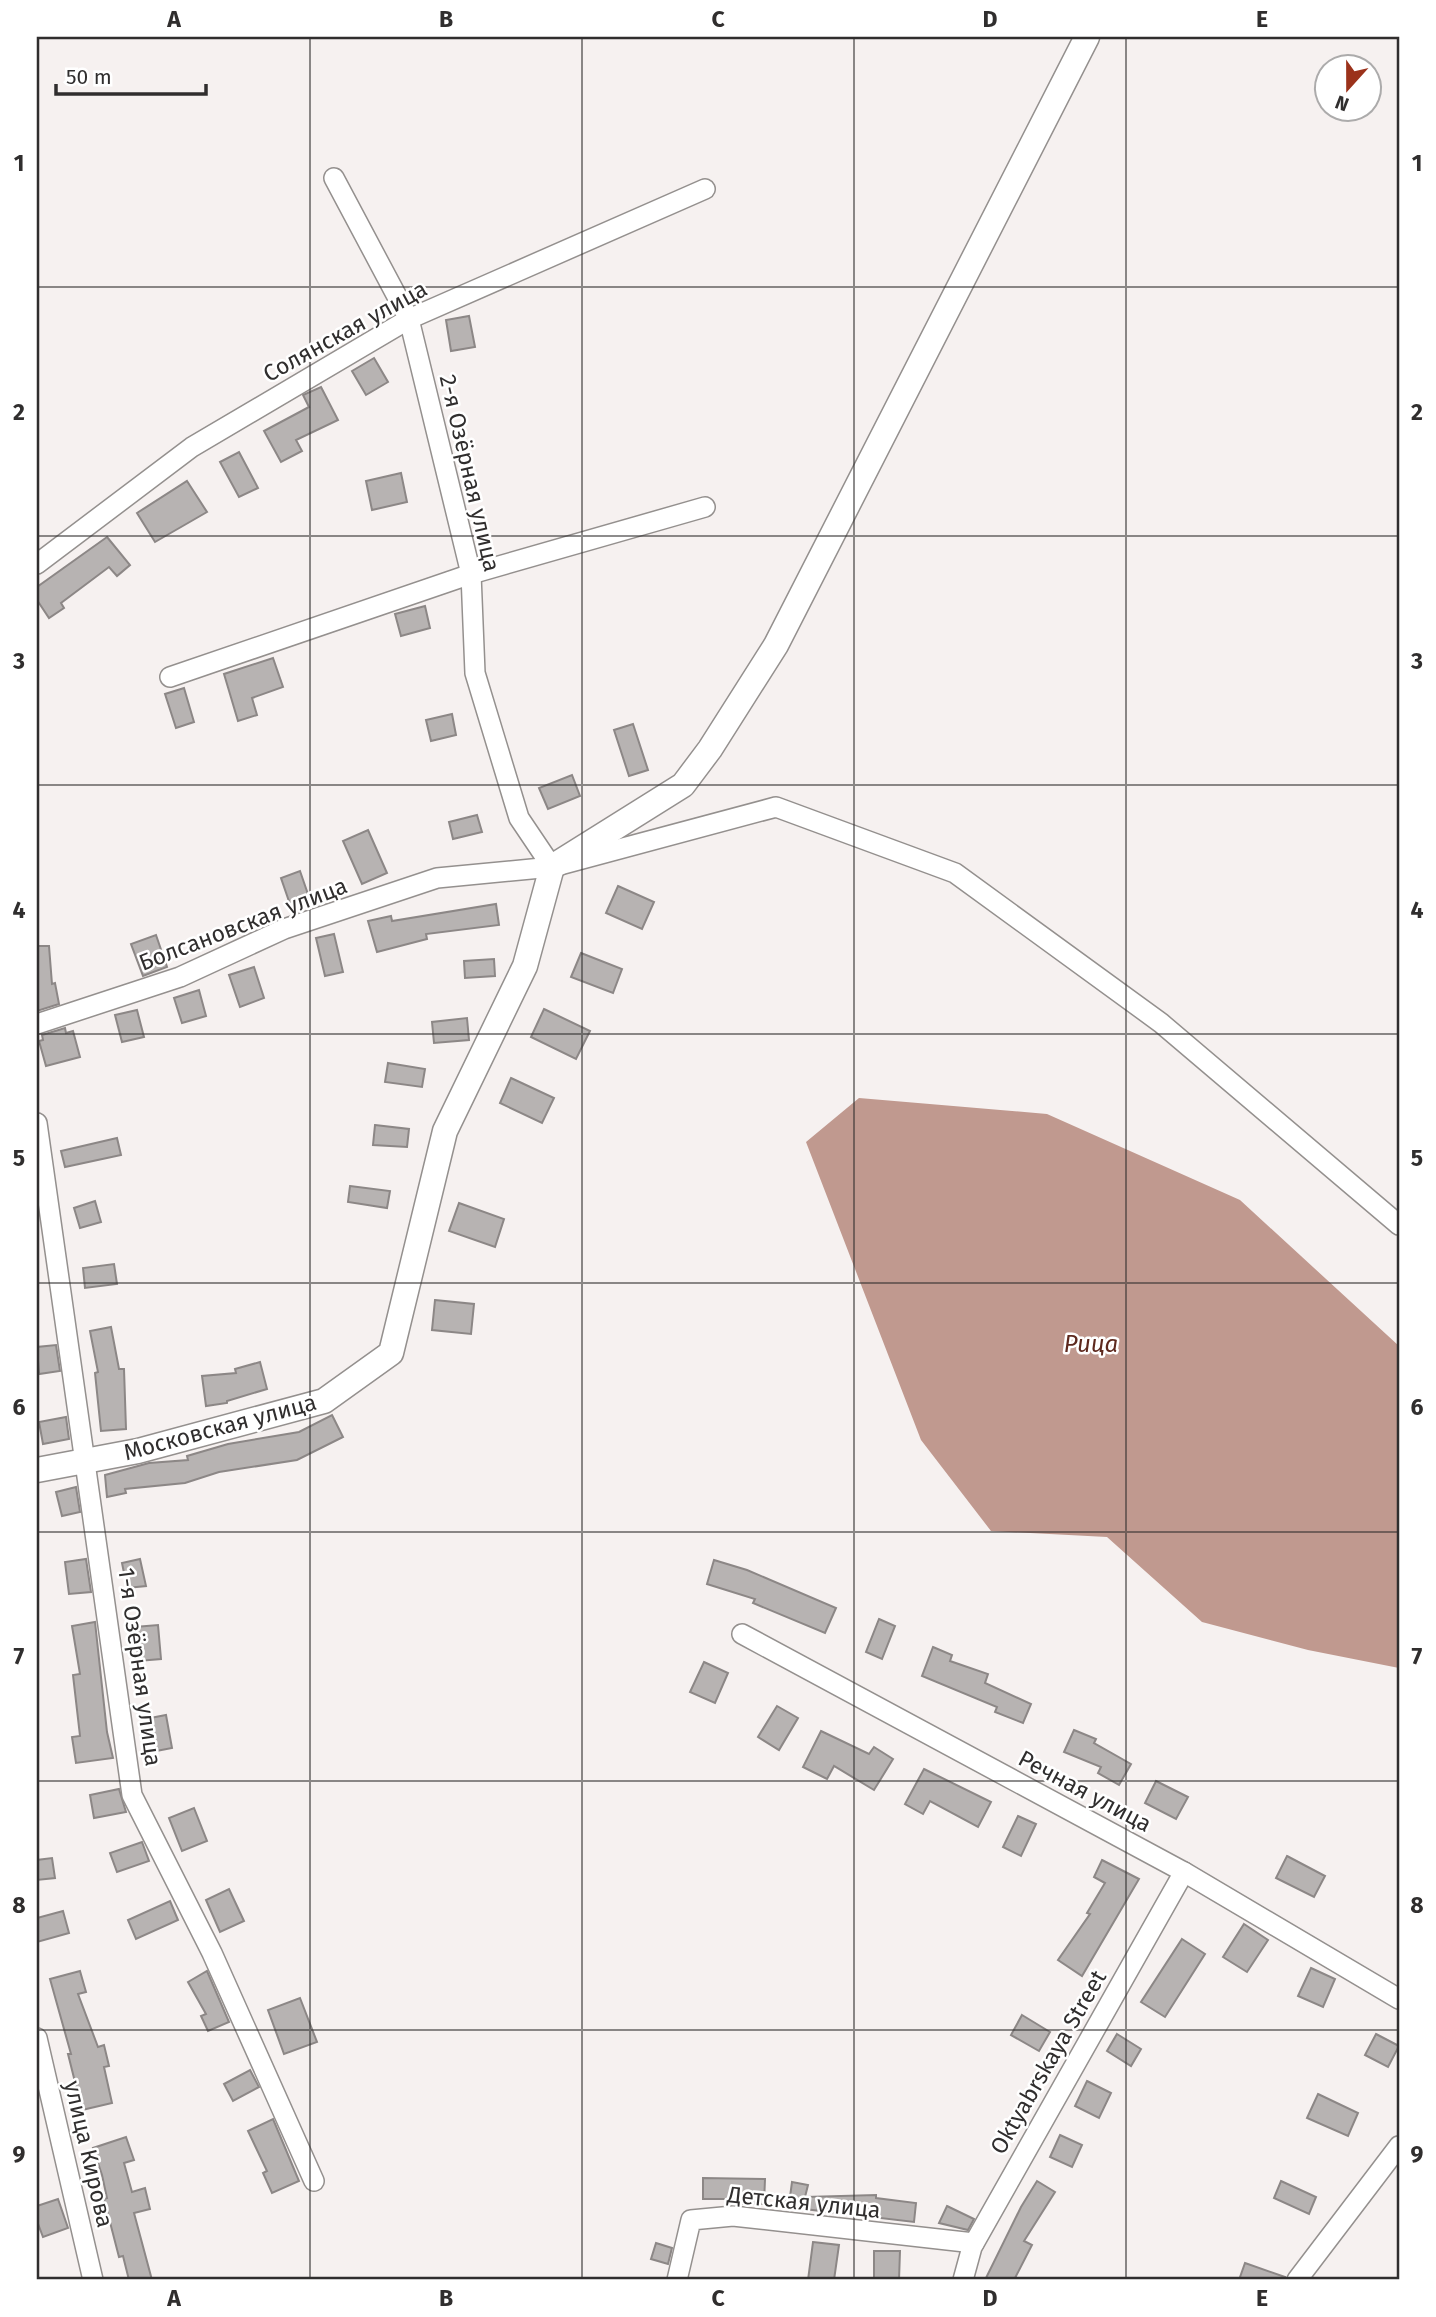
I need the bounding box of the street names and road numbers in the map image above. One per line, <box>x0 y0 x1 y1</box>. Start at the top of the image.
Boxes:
street label: Солянская улица <box>258 274 432 388</box>
street label: 2-я Озёрная улица <box>434 372 506 574</box>
street label: Болсановская улица <box>135 871 351 977</box>
street label: Московская улица <box>121 1388 319 1466</box>
street label: 1-я Озёрная улица <box>112 1566 168 1768</box>
street label: Речная улица <box>1014 1744 1156 1838</box>
street label: Oktyabrskaya Street <box>984 1964 1112 2159</box>
street label: улица Кирова <box>59 2078 119 2230</box>
street label: Детская улица <box>725 2180 882 2224</box>

